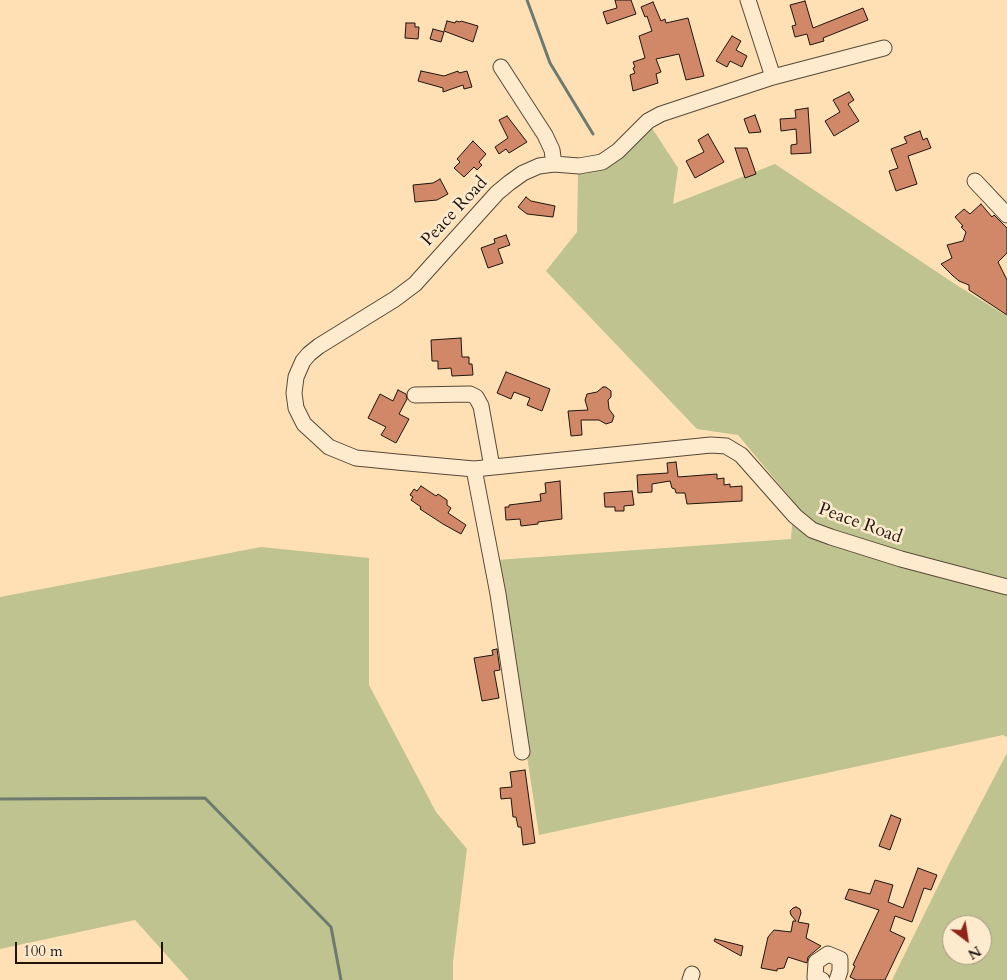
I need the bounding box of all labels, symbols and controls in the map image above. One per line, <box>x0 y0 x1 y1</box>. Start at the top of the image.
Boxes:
street label: Peace Road <box>417 173 493 251</box>
street label: Peace Road <box>815 499 905 549</box>
north arrow <box>942 915 992 965</box>
scale bar <box>18 932 165 964</box>
text: 100 m <box>23 941 63 961</box>
text: N <box>964 941 985 964</box>

